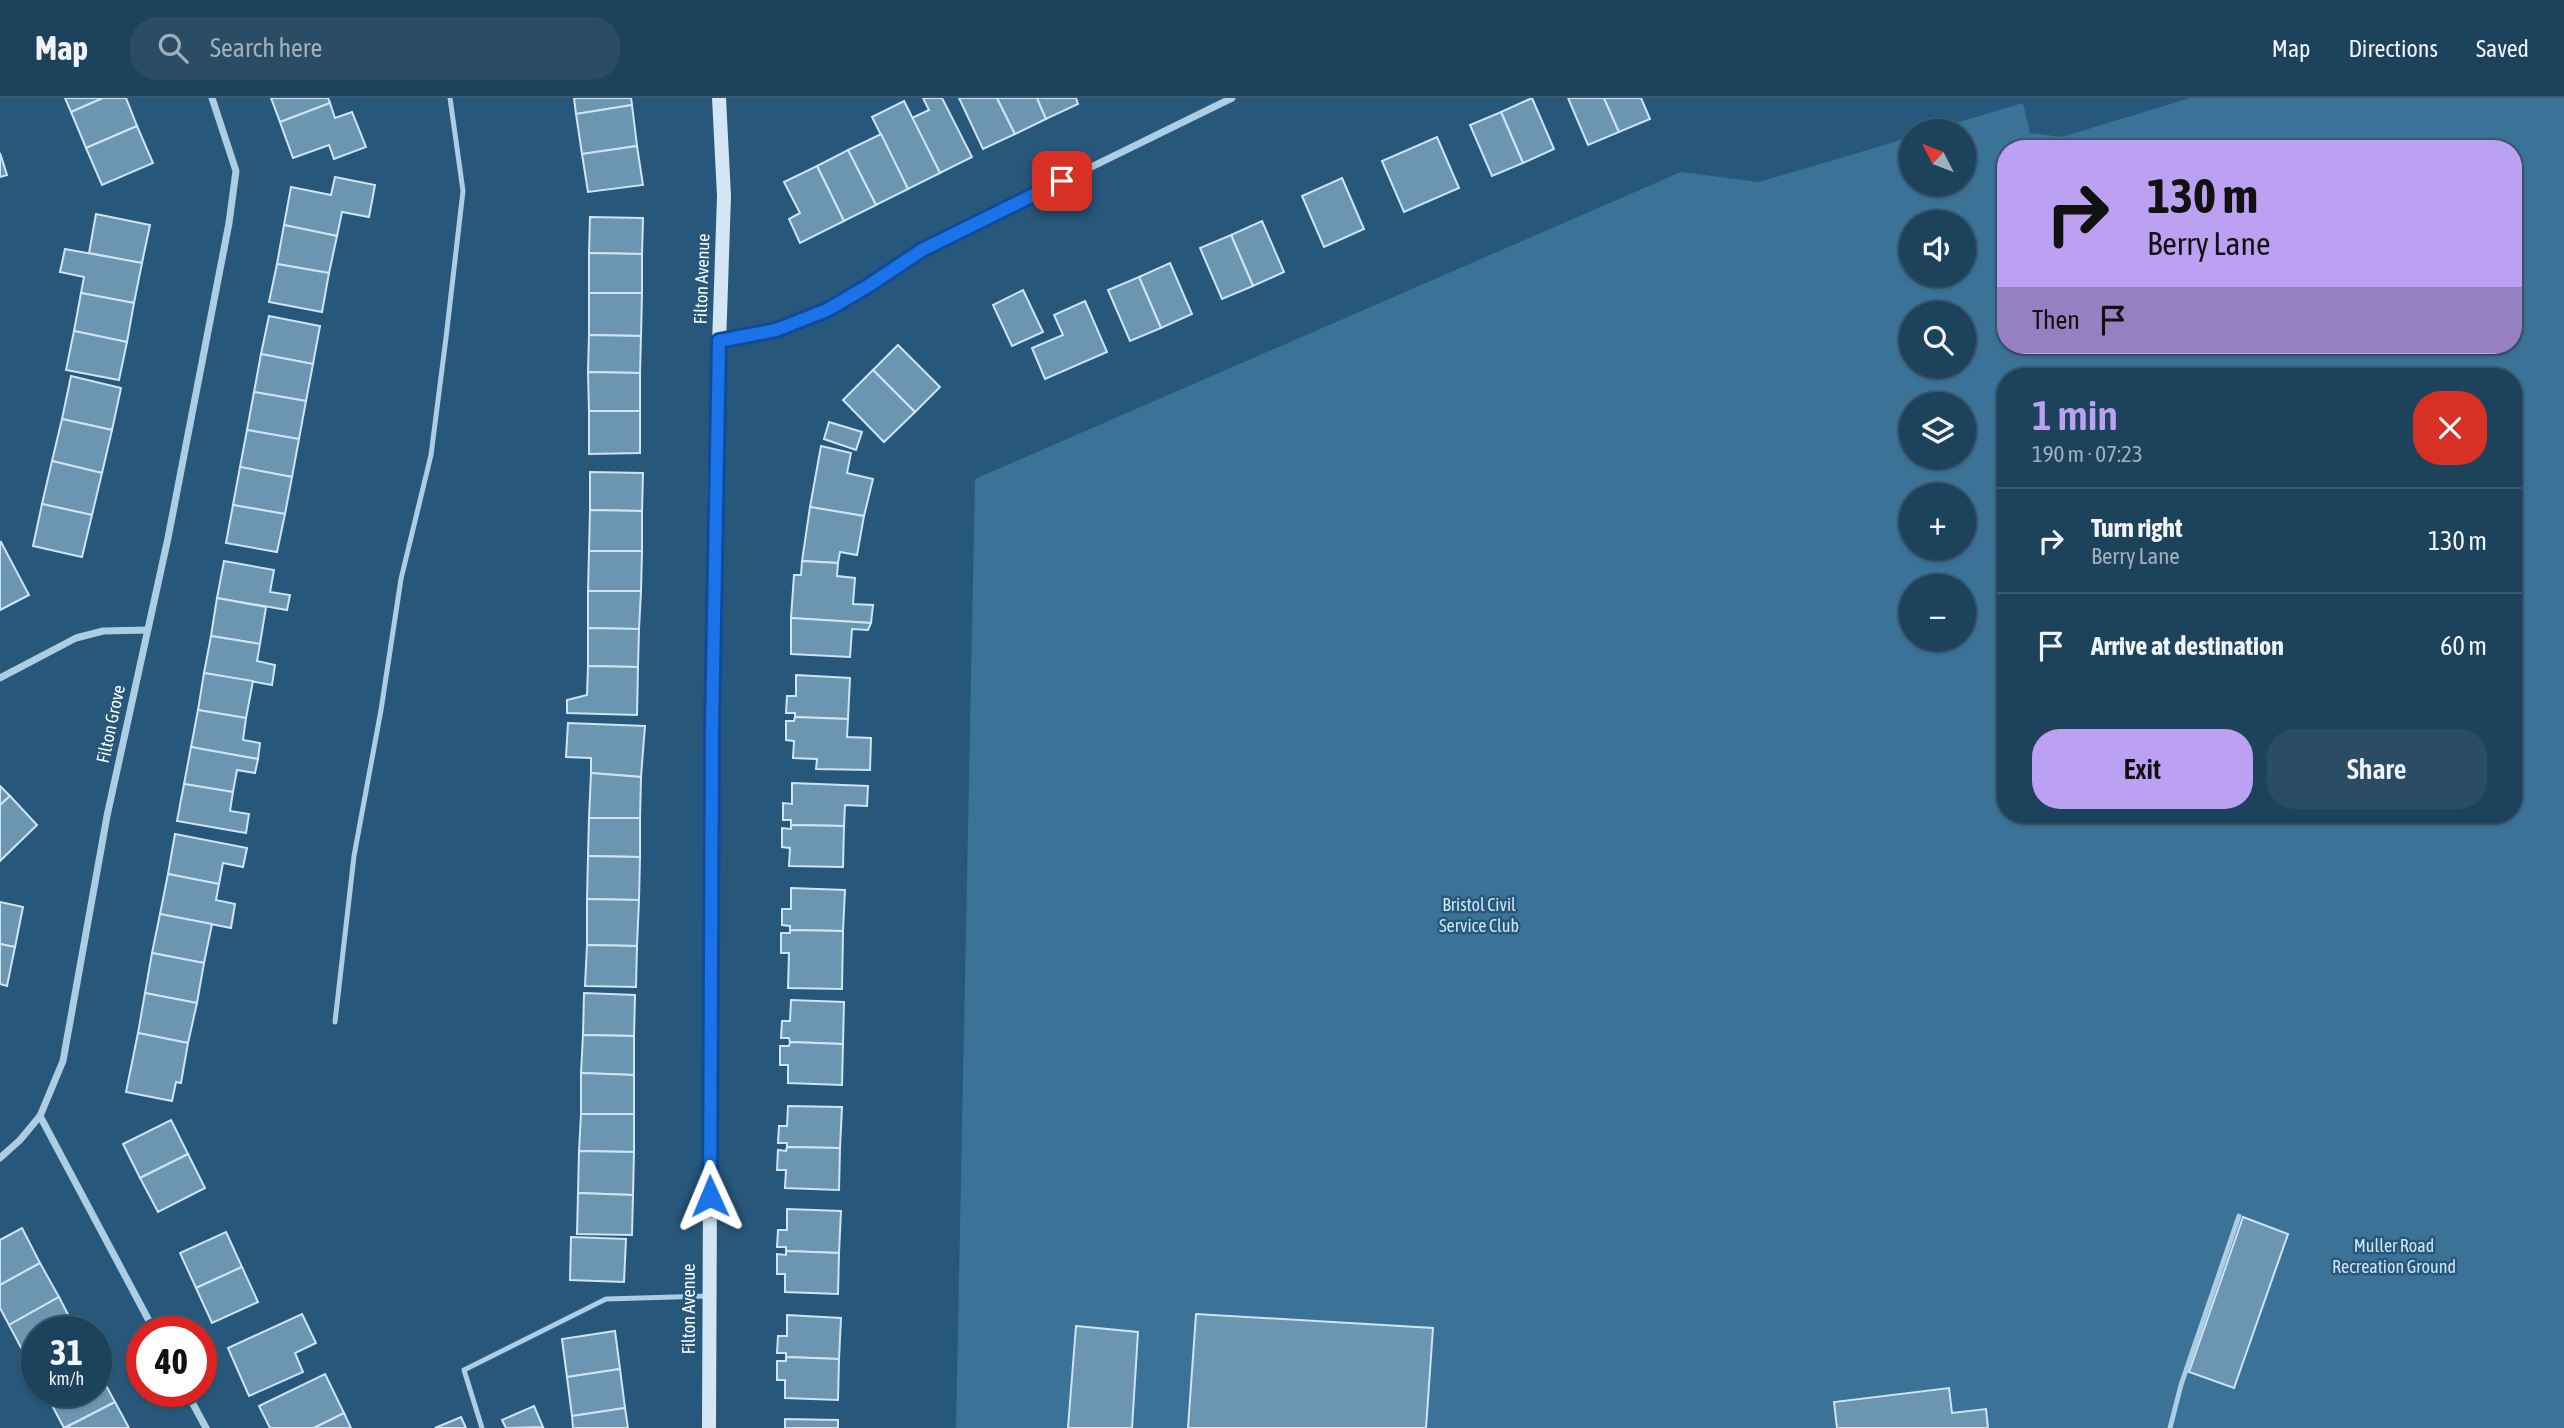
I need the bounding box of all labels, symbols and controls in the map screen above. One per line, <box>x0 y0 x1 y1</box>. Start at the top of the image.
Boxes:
search box <box>130 17 620 80</box>
text: Map <box>35 29 88 67</box>
icon: search <box>154 29 192 67</box>
text: Search here <box>210 33 322 63</box>
text: Map <box>2272 35 2310 62</box>
text: Directions <box>2348 35 2438 62</box>
text: Saved <box>2476 35 2529 62</box>
north arrow <box>1899 119 1976 196</box>
map controls <box>1899 119 1976 651</box>
pin <box>1032 151 1092 211</box>
icon: arrive <box>1043 162 1081 200</box>
text: 130 m <box>2147 167 2258 223</box>
icon: right <box>2032 168 2123 259</box>
button: sound <box>1899 210 1976 287</box>
text: Berry Lane <box>2147 225 2270 262</box>
street label: Filton Avenue <box>689 233 714 325</box>
button: search <box>1899 301 1976 378</box>
icon: arrive <box>2094 301 2132 339</box>
text: Then <box>2032 305 2080 335</box>
text: 1 min <box>2032 391 2118 439</box>
button: close <box>2413 391 2487 465</box>
button: layers <box>1899 392 1976 469</box>
text: 190 m · 07:23 <box>2032 441 2143 467</box>
button: + <box>1899 483 1976 560</box>
text: Turn right <box>2091 513 2182 543</box>
icon: right <box>2032 522 2070 560</box>
text: 130 m <box>2428 526 2487 556</box>
text: Berry Lane <box>2091 543 2180 569</box>
button: − <box>1899 574 1976 651</box>
icon: arrive <box>2032 627 2070 665</box>
text: Arrive at destination <box>2091 631 2284 661</box>
text: 60 m <box>2440 631 2487 661</box>
street label: Filton Grove <box>92 683 129 765</box>
button: Exit <box>2032 729 2253 809</box>
button: Share <box>2267 729 2487 809</box>
park label: Bristol Civil Service Club <box>1439 894 1519 936</box>
position arrow <box>673 1159 747 1233</box>
park label: Muller Road Recreation Ground <box>2332 1235 2456 1277</box>
street label: Filton Avenue <box>678 1264 699 1354</box>
speed limit sign: 40 <box>126 1316 217 1407</box>
text: 31 <box>50 1332 83 1372</box>
text: km/h <box>49 1368 84 1389</box>

